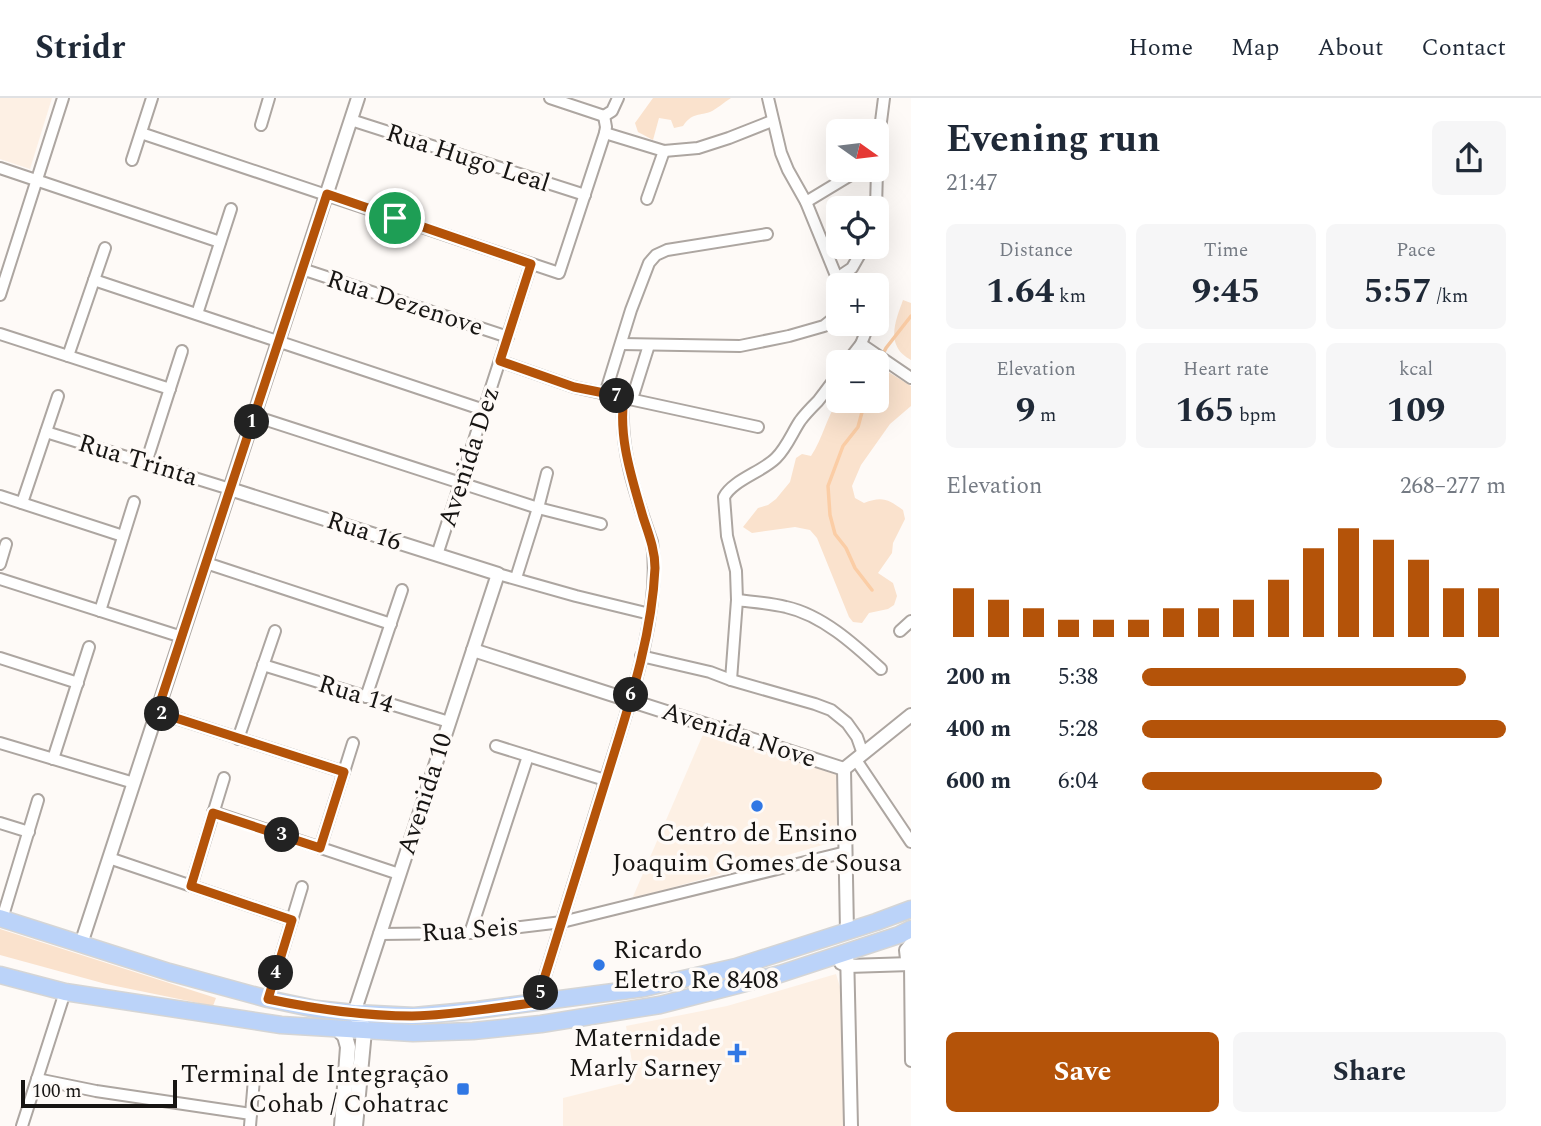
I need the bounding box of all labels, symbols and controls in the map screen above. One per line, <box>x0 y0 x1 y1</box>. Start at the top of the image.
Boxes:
text: Stridr <box>35 23 125 73</box>
text: Home <box>1128 30 1193 66</box>
text: Map <box>1231 30 1279 66</box>
text: About <box>1317 30 1383 66</box>
text: Contact <box>1421 30 1506 66</box>
text: Evening run <box>946 111 1160 169</box>
street label: Rua Hugo Leal <box>381 113 555 203</box>
north arrow <box>826 119 889 182</box>
map controls <box>826 119 889 413</box>
button: share <box>1432 121 1506 195</box>
text: 21:47 <box>946 166 998 201</box>
pin <box>365 188 425 248</box>
button: locate <box>826 196 889 259</box>
icon: arrive <box>376 199 414 237</box>
text: Distance <box>999 236 1073 265</box>
text: Time <box>1204 236 1248 265</box>
text: Pace <box>1396 236 1436 265</box>
street label: Rua Dezenove <box>321 259 489 347</box>
text: 1.64 <box>986 265 1054 318</box>
text: 9:45 <box>1192 265 1260 318</box>
text: 5:57 <box>1364 265 1432 318</box>
button: + <box>826 273 889 336</box>
text: km <box>1054 282 1086 311</box>
text: /km <box>1432 282 1468 311</box>
button: − <box>826 350 889 413</box>
text: Elevation <box>996 355 1076 384</box>
text: Heart rate <box>1183 355 1269 384</box>
text: kcal <box>1399 355 1433 384</box>
pin: 7 <box>600 378 634 414</box>
text: 7 <box>611 381 622 410</box>
street label: Avenida Dez <box>427 382 511 532</box>
text: 9 <box>1016 384 1035 437</box>
text: 165 <box>1175 384 1234 437</box>
text: 109 <box>1387 384 1445 437</box>
text: m <box>1035 401 1056 430</box>
text: bpm <box>1234 401 1277 430</box>
pin: 1 <box>234 404 270 440</box>
text: 1 <box>246 407 257 436</box>
street label: Rua Trinta <box>73 423 203 497</box>
text: Elevation <box>946 469 1042 504</box>
text: 268–277 m <box>1400 469 1506 504</box>
street label: Rua 16 <box>321 500 407 562</box>
text: 200 m <box>946 660 1011 695</box>
text: 5:38 <box>1058 660 1098 695</box>
street label: Rua 14 <box>313 664 399 724</box>
pin: 6 <box>614 678 648 712</box>
text: 6 <box>625 680 636 709</box>
street label: Avenida Nove <box>657 691 821 779</box>
pin: 2 <box>144 696 180 732</box>
text: 2 <box>156 699 167 728</box>
text: 400 m <box>946 712 1011 747</box>
text: 5:28 <box>1058 712 1098 747</box>
street label: Avenida 10 <box>386 728 464 860</box>
text: 600 m <box>946 764 1011 799</box>
text: 6:04 <box>1058 764 1098 799</box>
marker: Centro de Ensino Joaquim Gomes de Sousa <box>749 798 765 814</box>
place label: Centro de Ensino Joaquim Gomes de Sousa <box>612 813 902 883</box>
pin: 3 <box>264 818 300 852</box>
text: 3 <box>276 820 287 849</box>
street label: Rua Seis <box>420 907 520 953</box>
place label: Ricardo Eletro Re 8408 <box>613 930 779 1000</box>
pin: 4 <box>258 956 294 990</box>
marker: Ricardo Eletro Re 8408 <box>591 957 607 973</box>
text: 4 <box>270 958 281 987</box>
pin: 5 <box>524 976 558 1010</box>
text: 5 <box>535 978 546 1007</box>
place label: Maternidade Marly Sarney <box>569 1018 723 1088</box>
button: Save <box>946 1032 1219 1112</box>
button: Share <box>1233 1032 1506 1112</box>
marker: Maternidade Marly Sarney <box>727 1043 747 1063</box>
place label: Terminal de Integração Cohab / Cohatrac <box>181 1054 449 1124</box>
scale bar <box>21 1077 177 1109</box>
text: 100 m <box>32 1077 82 1106</box>
marker: Terminal de Integração Cohab / Cohatrac <box>455 1081 471 1097</box>

